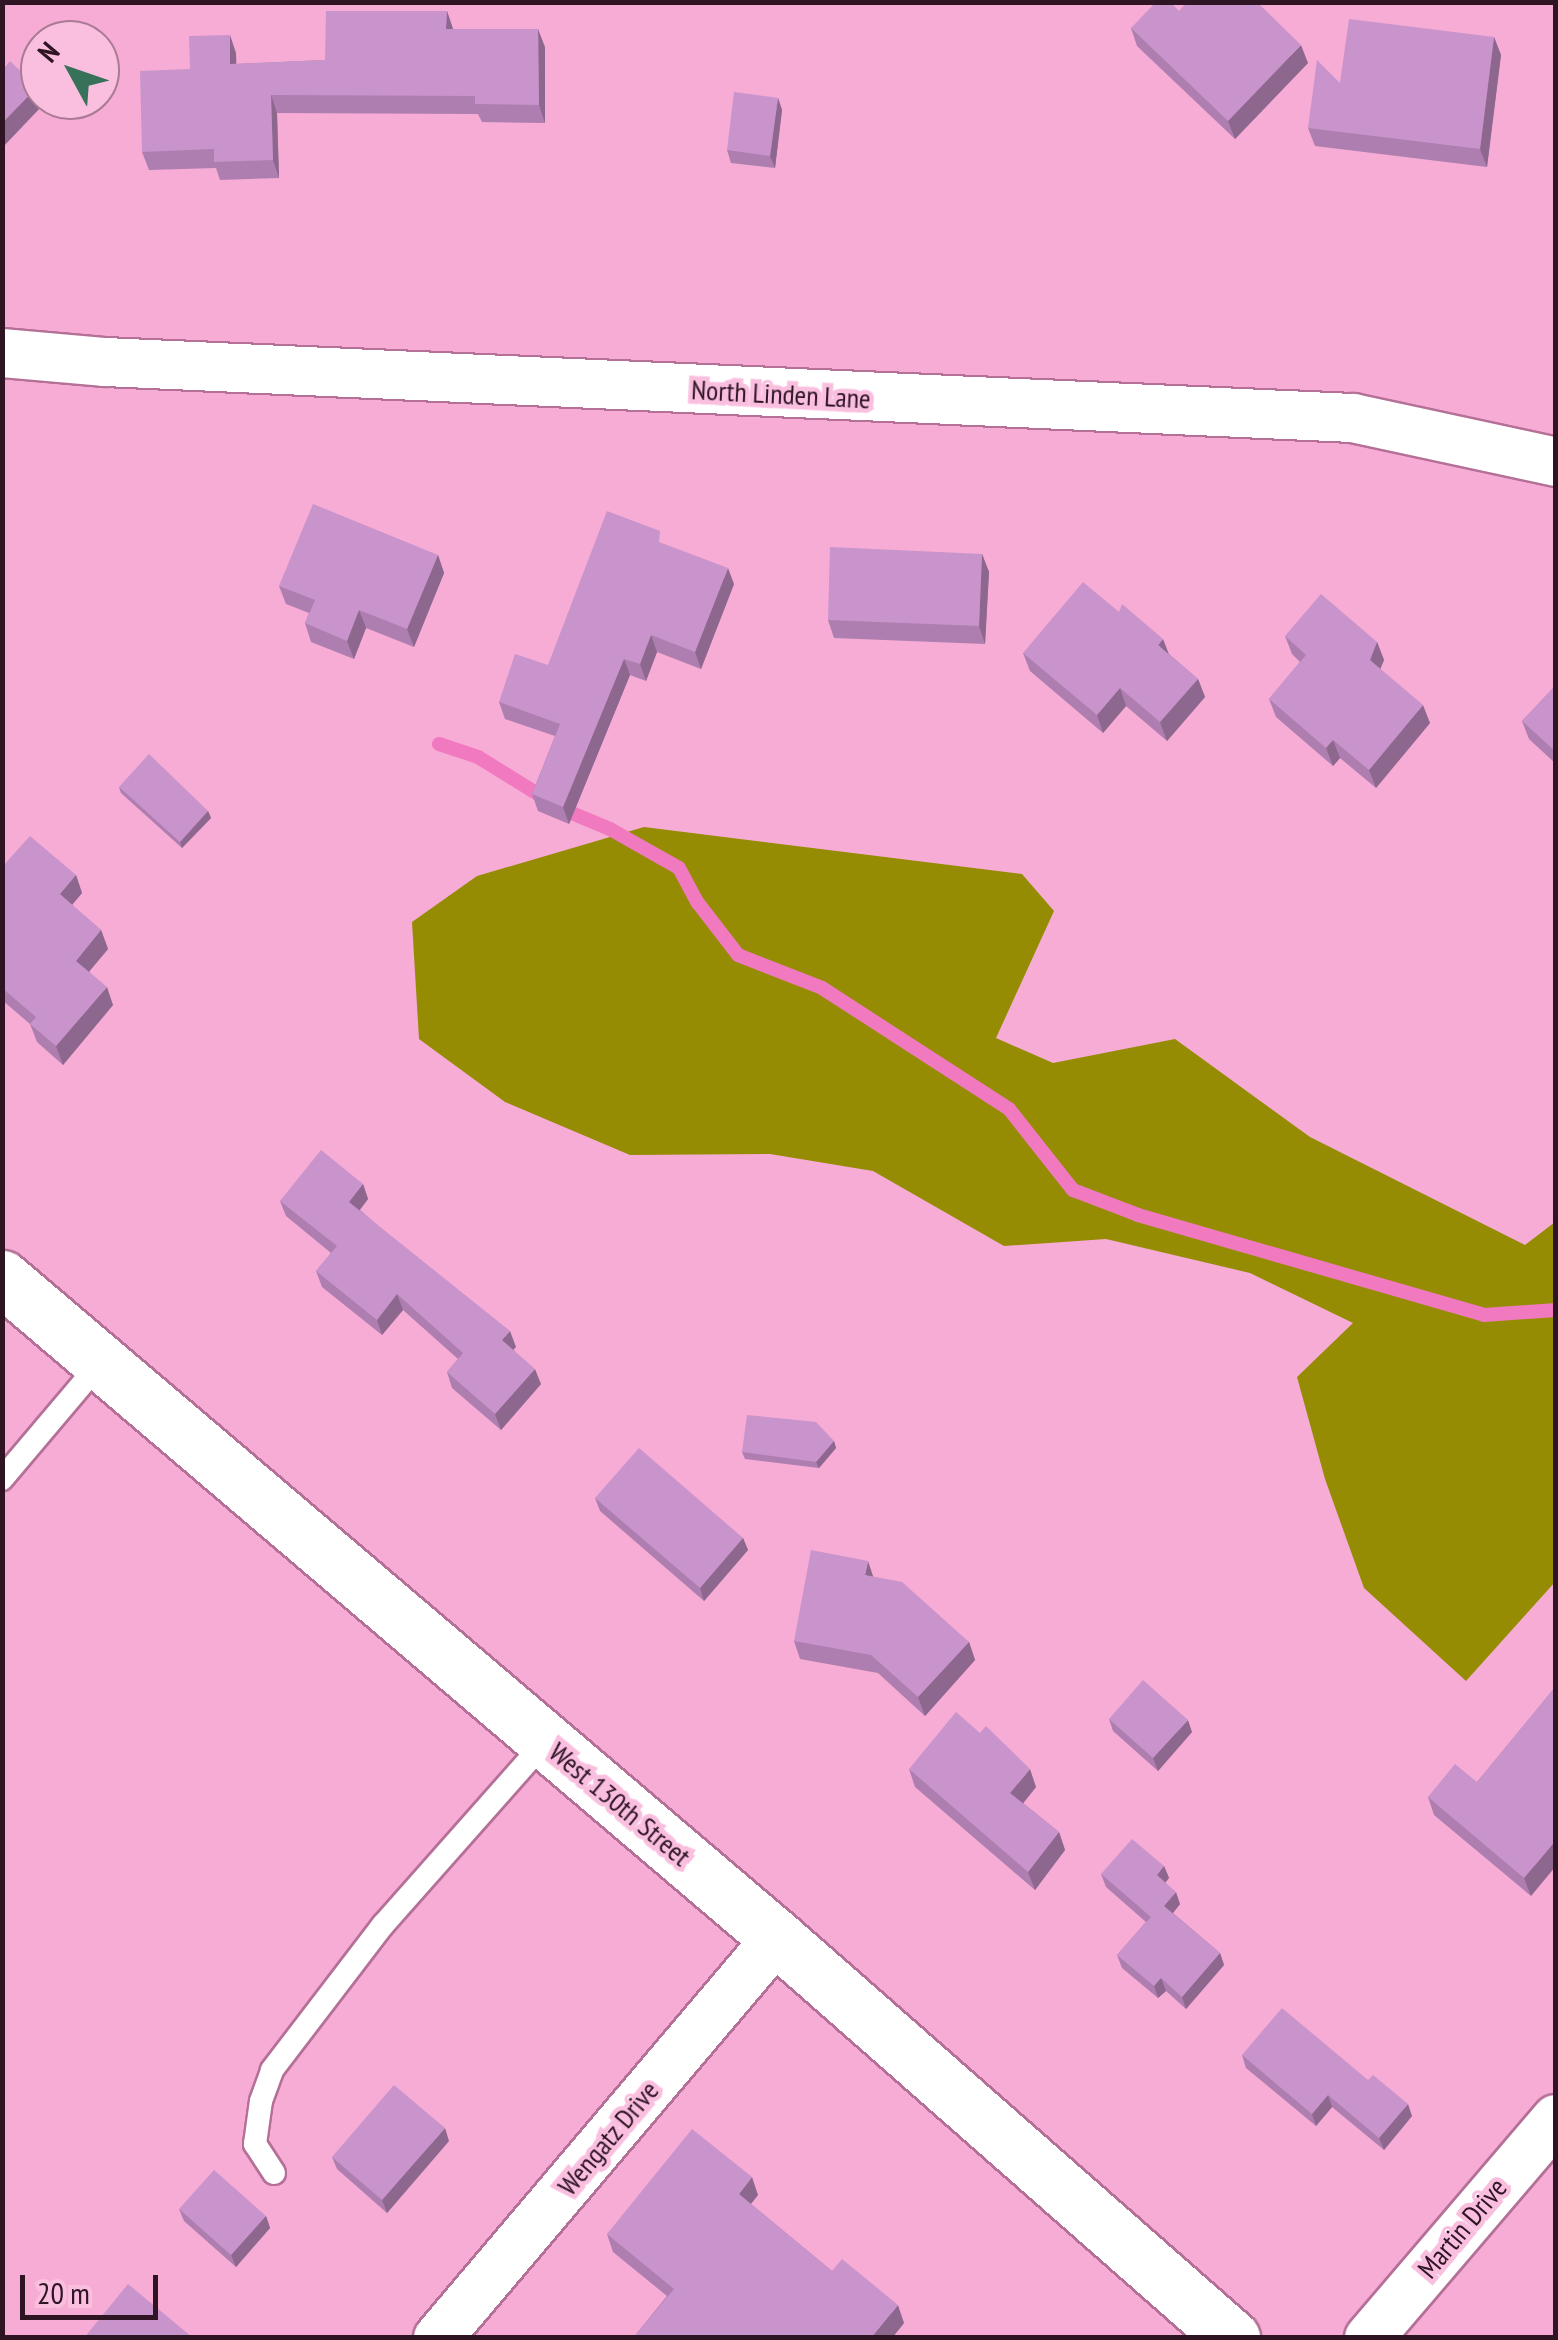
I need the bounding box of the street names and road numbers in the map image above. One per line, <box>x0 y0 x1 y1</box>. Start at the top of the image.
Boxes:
street label: North Linden Lane <box>690 373 872 415</box>
street label: West 130th Street <box>542 1735 698 1873</box>
street label: Wengatz Drive <box>550 2074 666 2202</box>
street label: Martin Drive <box>1410 2171 1514 2285</box>

